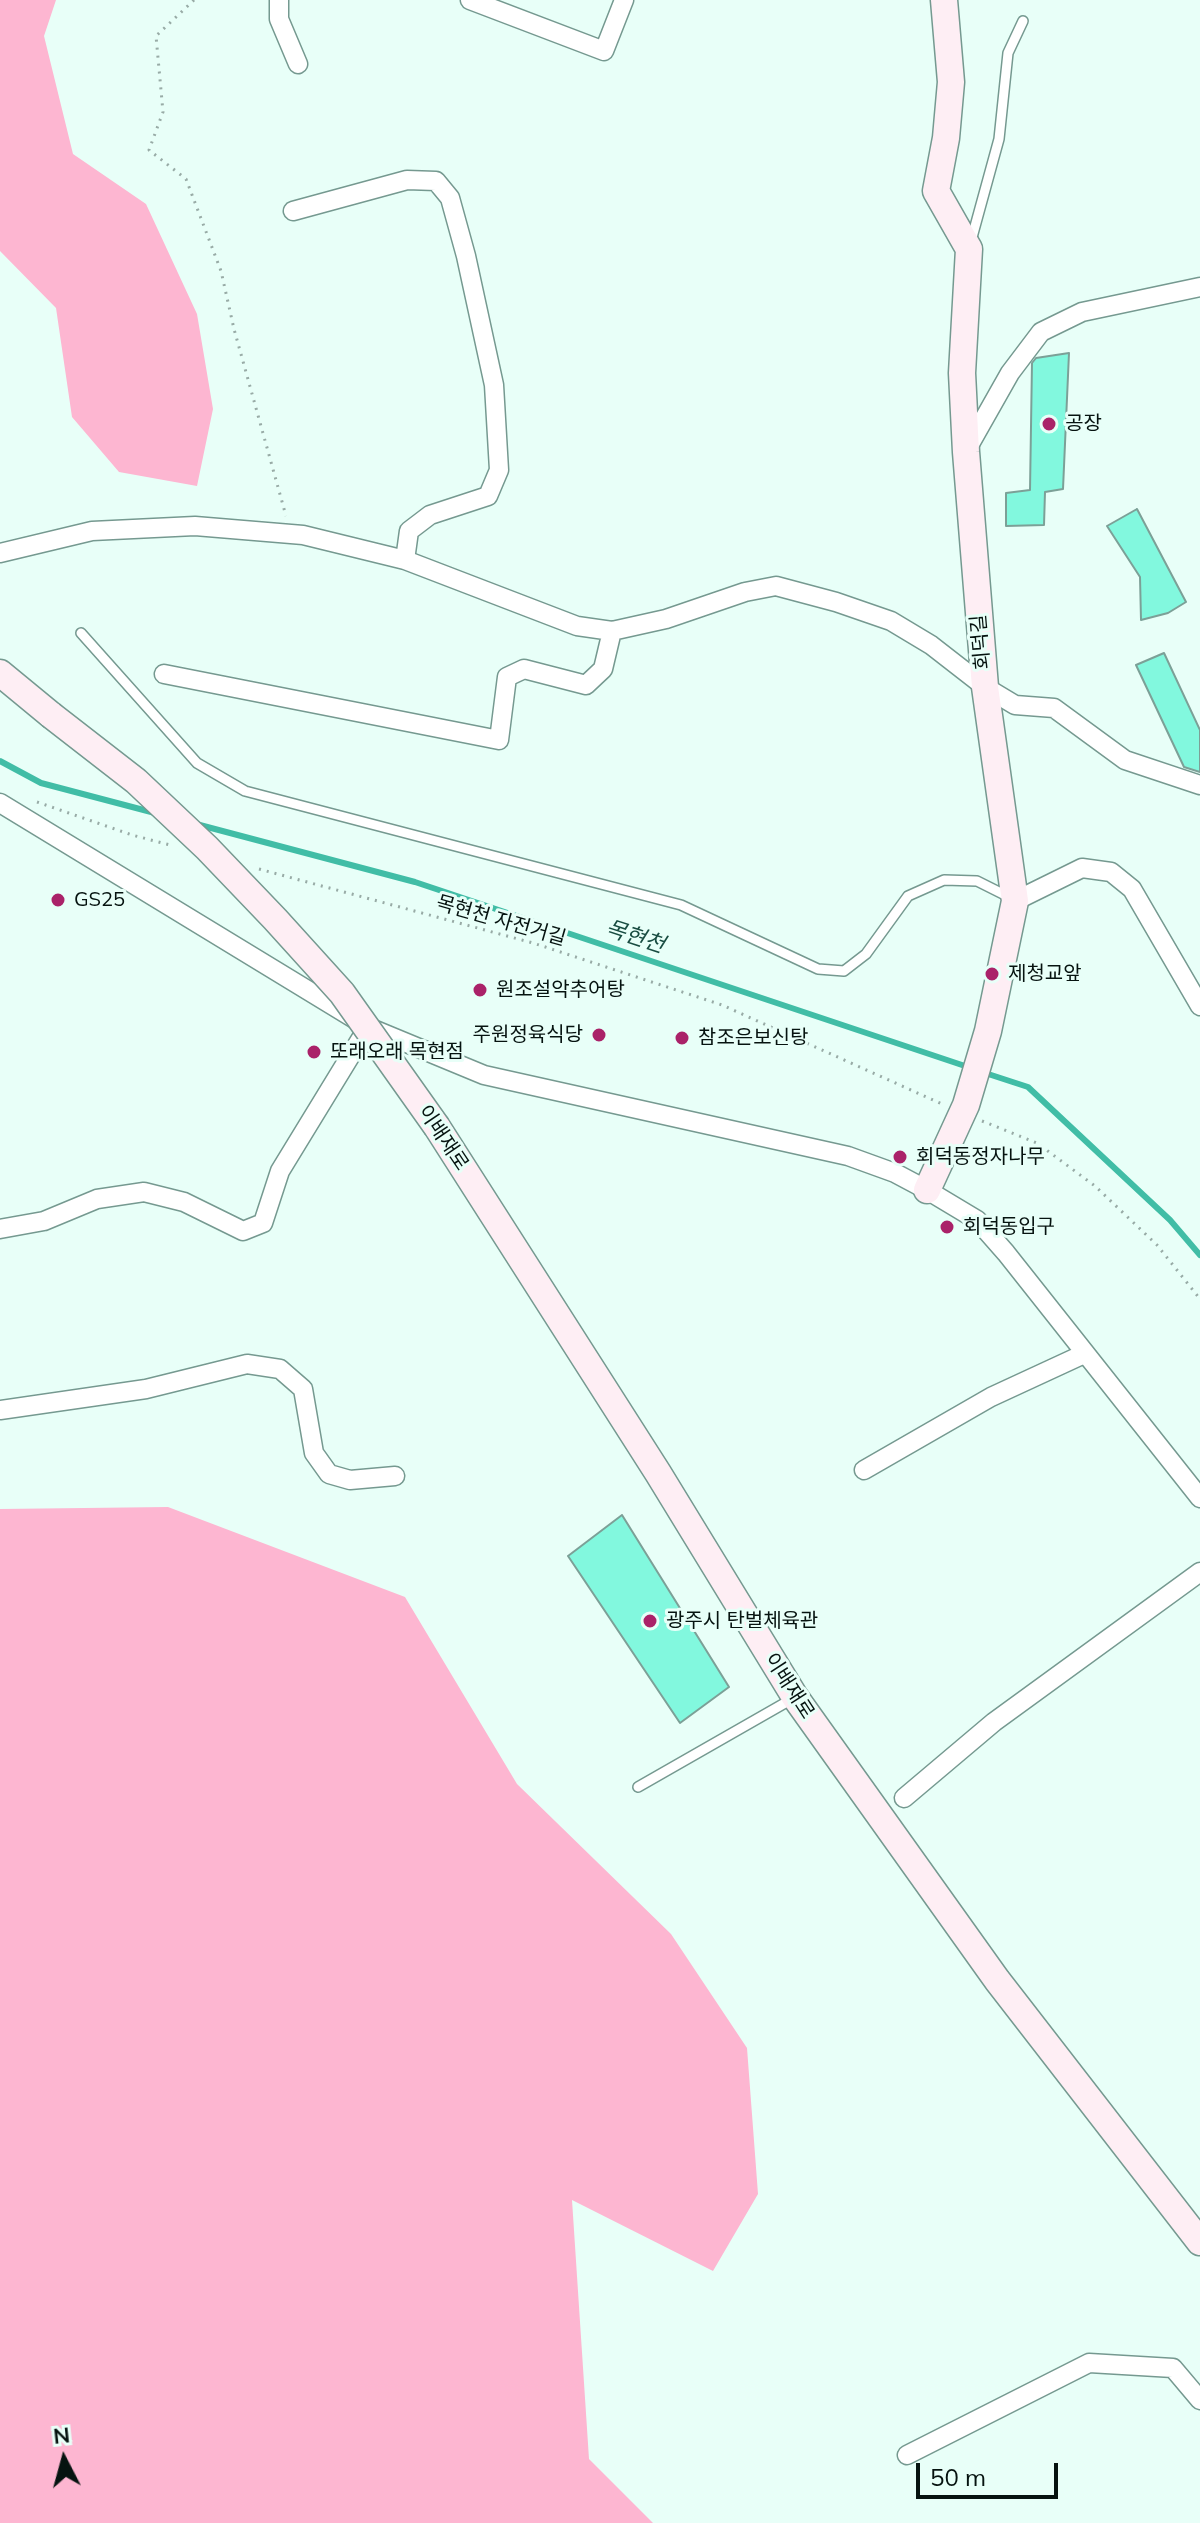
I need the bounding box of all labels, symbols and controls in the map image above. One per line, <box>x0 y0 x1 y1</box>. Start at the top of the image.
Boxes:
place label: 공장 <box>1065 412 1102 436</box>
marker: 공장 <box>1040 415 1058 433</box>
street label: 회덕길 <box>967 613 995 671</box>
place label: GS25 <box>74 888 125 912</box>
marker: GS25 <box>49 891 67 909</box>
street label: 목현천 자전거길 <box>433 891 569 951</box>
water label: 목현천 <box>602 915 668 959</box>
place label: 제청교앞 <box>1008 962 1082 986</box>
marker: 제청교앞 <box>983 965 1001 983</box>
place label: 원조설악추어탕 <box>496 978 625 1002</box>
marker: 원조설악추어탕 <box>471 981 489 999</box>
place label: 주원정육식당 <box>473 1023 583 1047</box>
marker: 주원정육식당 <box>590 1026 608 1044</box>
place label: 참조은보신탕 <box>698 1026 808 1050</box>
marker: 참조은보신탕 <box>673 1029 691 1047</box>
place label: 또래오래 목현점 <box>330 1040 464 1064</box>
marker: 또래오래 목현점 <box>305 1043 323 1061</box>
street label: 이배재로 <box>412 1101 474 1175</box>
place label: 회덕동정자나무 <box>916 1145 1045 1169</box>
marker: 회덕동정자나무 <box>891 1148 909 1166</box>
place label: 회덕동입구 <box>963 1215 1055 1239</box>
marker: 회덕동입구 <box>938 1218 956 1236</box>
place label: 광주시 탄벌체육관 <box>666 1609 818 1633</box>
marker: 광주시 탄벌체육관 <box>641 1612 659 1630</box>
street label: 이배재로 <box>759 1649 819 1723</box>
north arrow <box>24 2419 104 2499</box>
text: N <box>52 2420 71 2450</box>
scale bar <box>920 2447 1062 2497</box>
text: 50 m <box>930 2462 986 2492</box>

